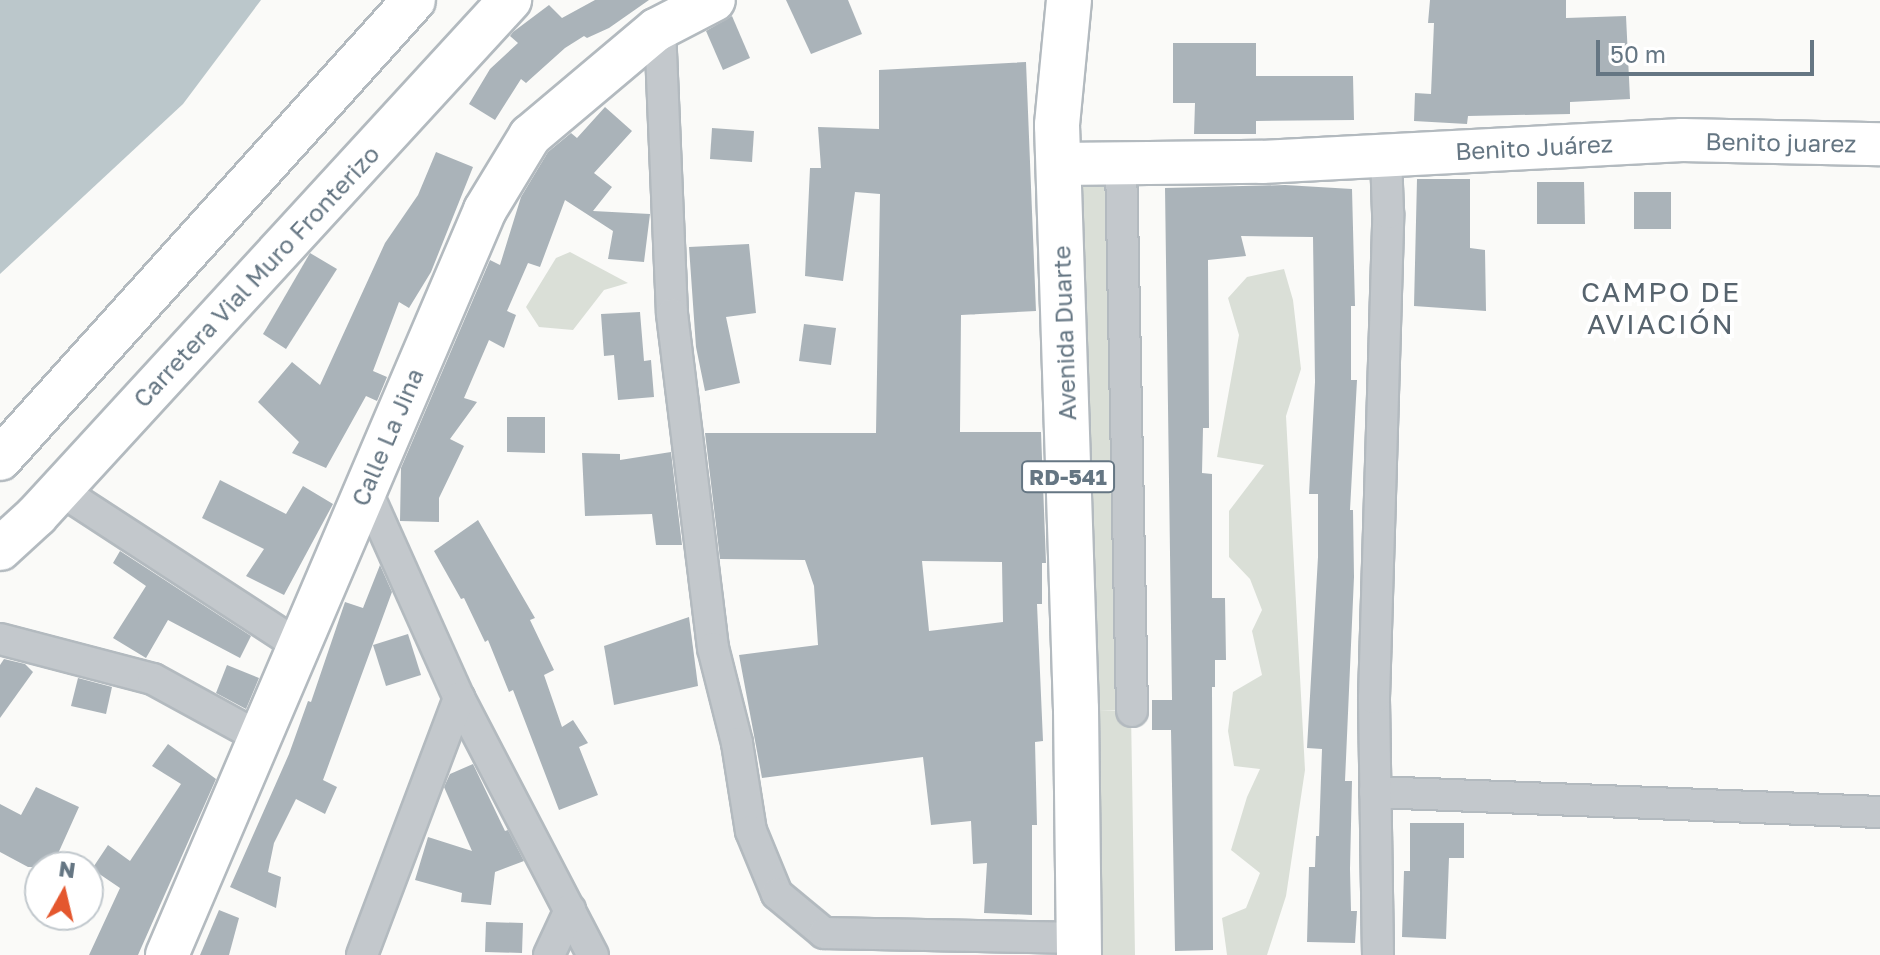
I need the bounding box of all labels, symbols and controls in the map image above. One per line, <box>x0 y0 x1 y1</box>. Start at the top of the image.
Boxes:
scale bar <box>1600 24 1818 74</box>
text: 50 m <box>1610 39 1666 68</box>
street label: Benito juarez <box>1705 126 1857 158</box>
street label: Benito Juárez <box>1454 128 1614 166</box>
street label: Carretera Vial Muro Fronterizo <box>127 139 385 413</box>
street label: Avenida Duarte <box>1047 245 1081 421</box>
district label: CAMPO DE AVIACIÓN <box>1581 275 1741 341</box>
street label: Calle La Jina <box>345 364 429 510</box>
road number: RD-541 <box>1020 459 1116 495</box>
north arrow <box>24 851 104 931</box>
text: N <box>57 854 77 883</box>

